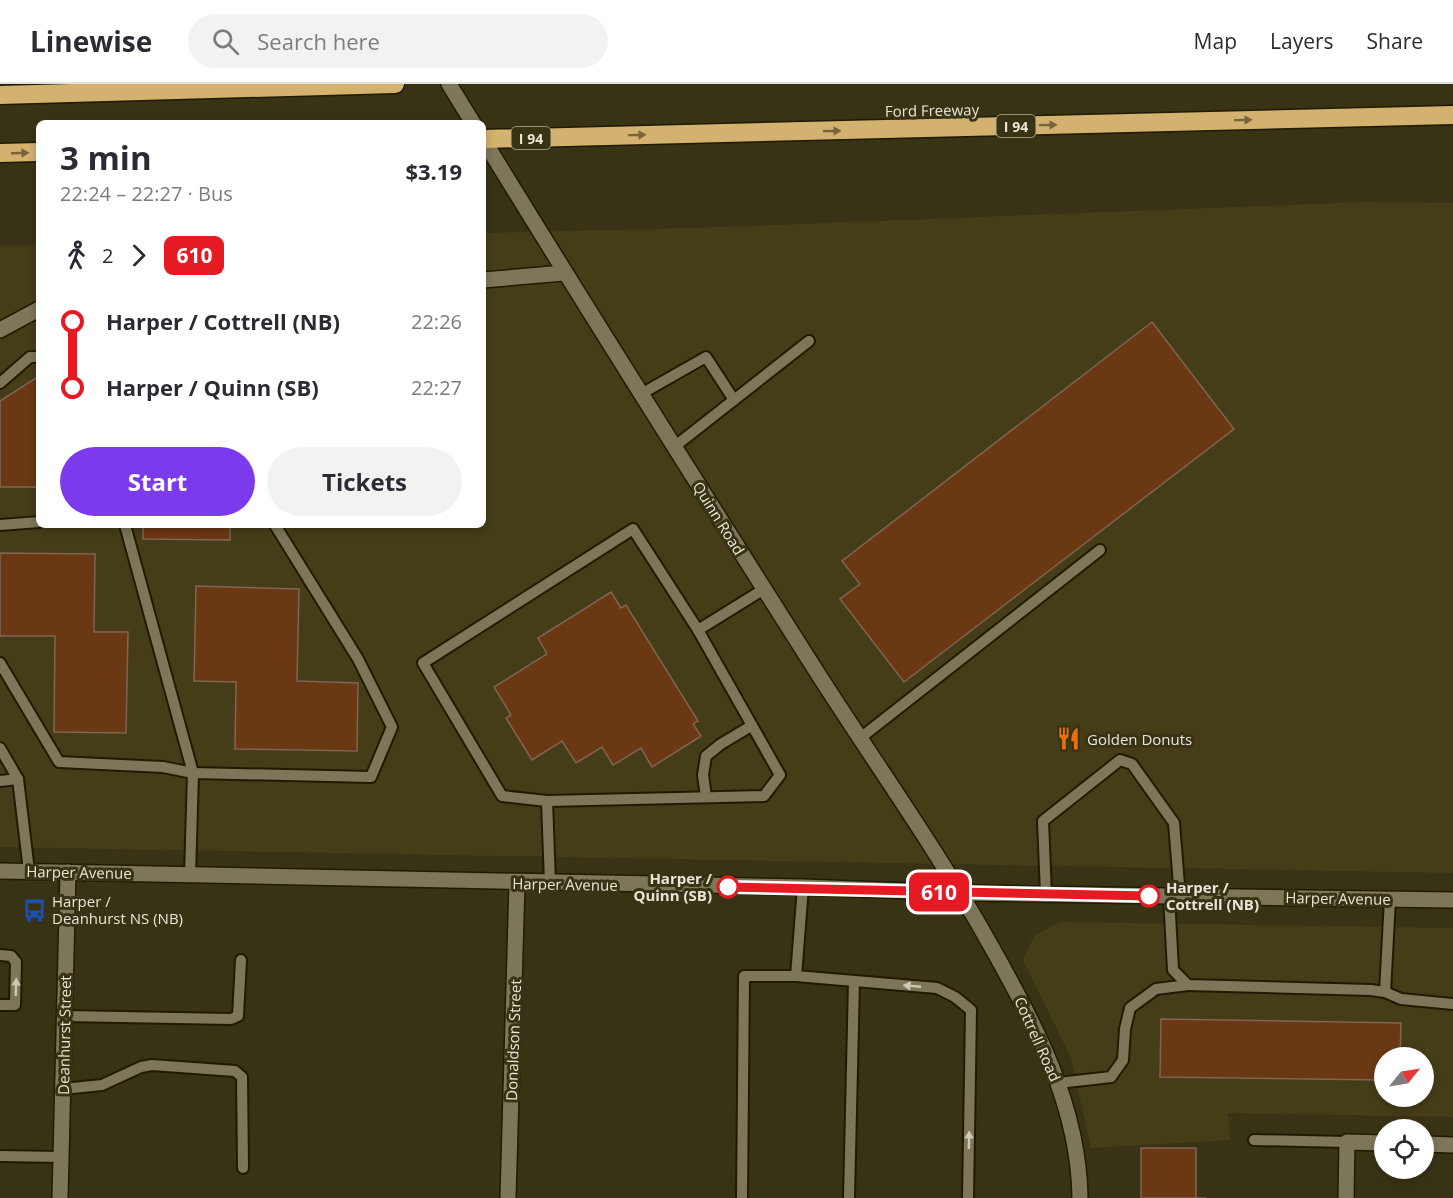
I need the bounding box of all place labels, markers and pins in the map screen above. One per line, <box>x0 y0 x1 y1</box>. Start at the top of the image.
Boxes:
restaurant icon: Golden Donuts <box>1056 726 1082 752</box>
place label: Golden Donuts <box>1087 729 1192 749</box>
place label: Harper / Quinn (SB) <box>634 868 713 905</box>
marker: Harper / Quinn (SB) <box>717 876 739 898</box>
place label: Harper / Cottrell (NB) <box>1166 877 1259 914</box>
marker: Harper / Cottrell (NB) <box>1138 885 1160 907</box>
place label: Harper / Deanhurst NS (NB) <box>52 891 183 928</box>
bus stop icon: Harper / Deanhurst NS (NB) <box>21 897 47 923</box>

